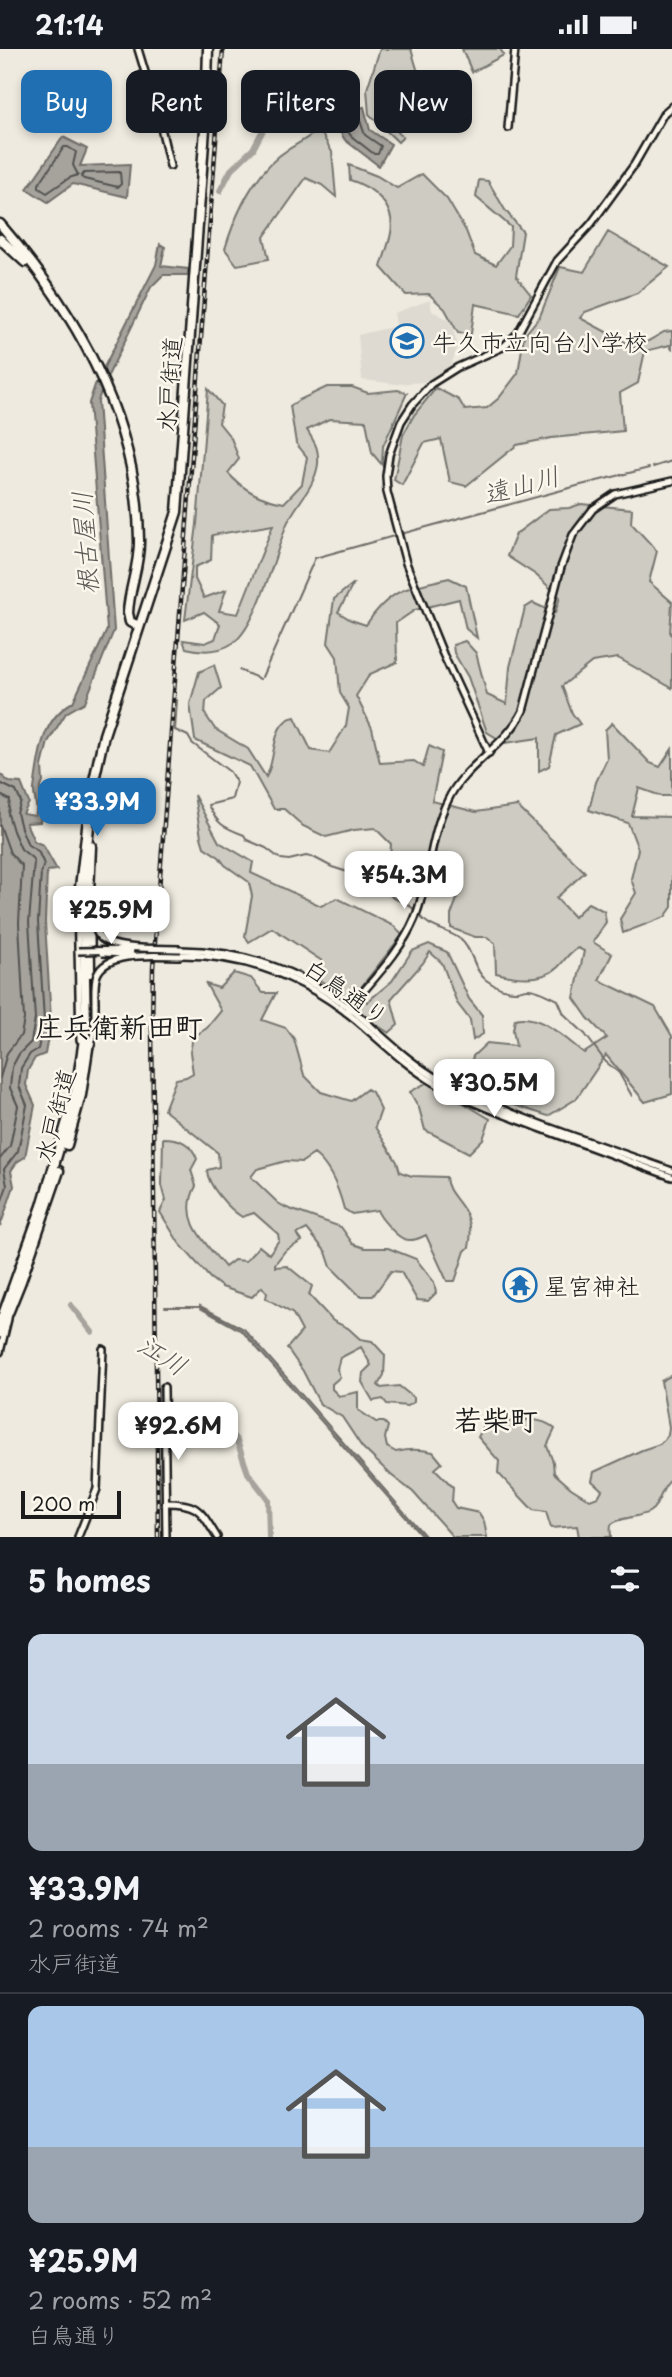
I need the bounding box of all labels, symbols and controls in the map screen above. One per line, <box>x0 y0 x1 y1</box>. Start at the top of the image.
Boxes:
text: 21:14 <box>35 5 104 44</box>
chip: Buy <box>21 70 112 133</box>
chip: Rent <box>126 70 227 133</box>
chip: Filters <box>241 70 360 133</box>
chip: New <box>374 70 472 133</box>
school or university icon: 牛久市立向台小学校 <box>388 322 426 360</box>
place label: 牛久市立向台小学校 <box>432 323 648 359</box>
street label: 水戸街道 <box>147 335 189 433</box>
water label: 遠山川 <box>478 455 564 513</box>
water label: 根古屋川 <box>61 490 107 596</box>
pin: ¥33.9M <box>40 779 154 838</box>
text: ¥33.9M <box>54 783 140 818</box>
pin: ¥54.3M <box>347 851 461 911</box>
text: ¥54.3M <box>361 856 448 891</box>
pin: ¥25.9M <box>54 887 168 946</box>
text: ¥25.9M <box>69 891 153 926</box>
street label: 白鳥通り <box>297 949 397 1033</box>
district label: 庄兵衛新田町 <box>35 1004 203 1047</box>
pin: ¥30.5M <box>437 1059 551 1119</box>
street label: 水戸街道 <box>24 1064 84 1166</box>
text: ¥30.5M <box>449 1064 539 1099</box>
temple icon: 星宮神社 <box>501 1266 539 1304</box>
place label: 星宮神社 <box>544 1267 640 1303</box>
water label: 江川 <box>131 1324 195 1384</box>
district label: 若柴町 <box>454 1397 538 1440</box>
pin: ¥92.6M <box>121 1403 235 1462</box>
text: ¥92.6M <box>134 1407 222 1442</box>
scale bar <box>21 1488 121 1520</box>
text: 200 m <box>32 1489 95 1517</box>
text: 5 homes <box>28 1557 151 1602</box>
icon: filters <box>606 1560 644 1598</box>
icon: home <box>273 1679 399 1805</box>
text: ¥33.9M <box>28 1865 140 1910</box>
text: 2 rooms · 74 m² <box>28 1910 209 1945</box>
text: 水戸街道 <box>28 1945 120 1980</box>
icon: home <box>273 2051 399 2177</box>
text: ¥25.9M <box>28 2237 138 2282</box>
text: 2 rooms · 52 m² <box>28 2282 212 2317</box>
text: 白鳥通り <box>28 2317 120 2352</box>

